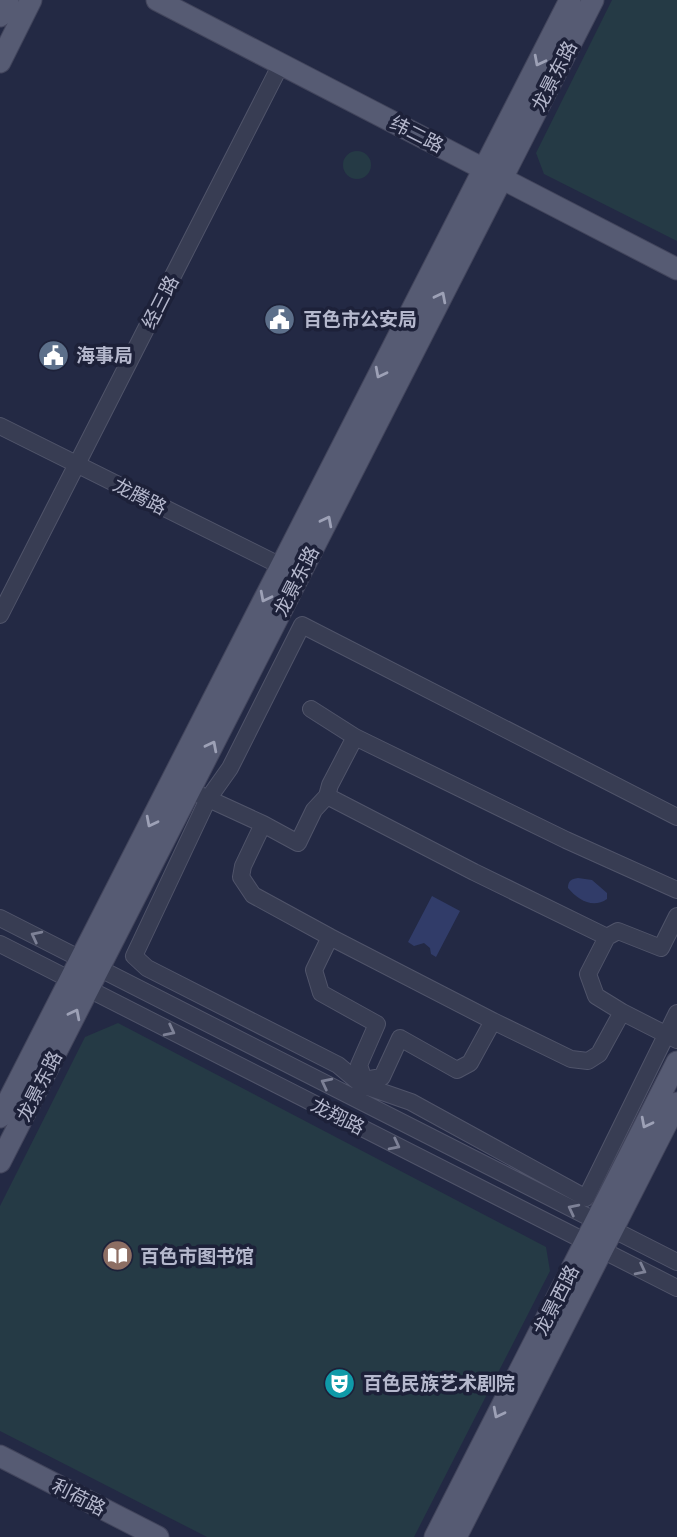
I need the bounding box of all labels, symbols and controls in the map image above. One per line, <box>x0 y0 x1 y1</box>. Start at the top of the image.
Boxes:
street label: 龙景东路 <box>527 37 581 115</box>
one-way arrow <box>533 54 547 66</box>
street label: 纬二路 <box>387 111 447 157</box>
street label: 经三路 <box>137 272 183 332</box>
one-way arrow <box>433 292 447 304</box>
public building icon: 百色市公安局 <box>263 302 297 336</box>
place label: 百色市公安局 <box>303 308 417 330</box>
public building icon: 海事局 <box>36 338 70 372</box>
place label: 海事局 <box>76 344 133 366</box>
one-way arrow <box>374 365 388 378</box>
street label: 龙腾路 <box>110 473 170 519</box>
one-way arrow <box>318 516 332 528</box>
street label: 龙景东路 <box>269 542 323 620</box>
one-way arrow <box>260 590 273 602</box>
one-way arrow <box>204 741 218 753</box>
one-way arrow <box>145 814 159 827</box>
one-way arrow <box>31 930 43 944</box>
one-way arrow <box>67 1009 81 1021</box>
one-way arrow <box>163 1022 175 1036</box>
street label: 龙景东路 <box>12 1047 66 1125</box>
one-way arrow <box>321 1078 333 1092</box>
street label: 龙翔路 <box>308 1093 368 1139</box>
one-way arrow <box>641 1116 655 1128</box>
one-way arrow <box>387 1136 400 1150</box>
one-way arrow <box>567 1203 580 1217</box>
library icon: 百色市图书馆 <box>100 1239 134 1273</box>
place label: 百色市图书馆 <box>140 1245 254 1267</box>
street label: 龙景西路 <box>529 1261 583 1339</box>
one-way arrow <box>634 1262 646 1276</box>
theatre icon: 百色民族艺术剧院 <box>323 1366 357 1400</box>
place label: 百色民族艺术剧院 <box>363 1372 515 1394</box>
one-way arrow <box>493 1406 507 1418</box>
street label: 利荷路 <box>49 1474 109 1520</box>

